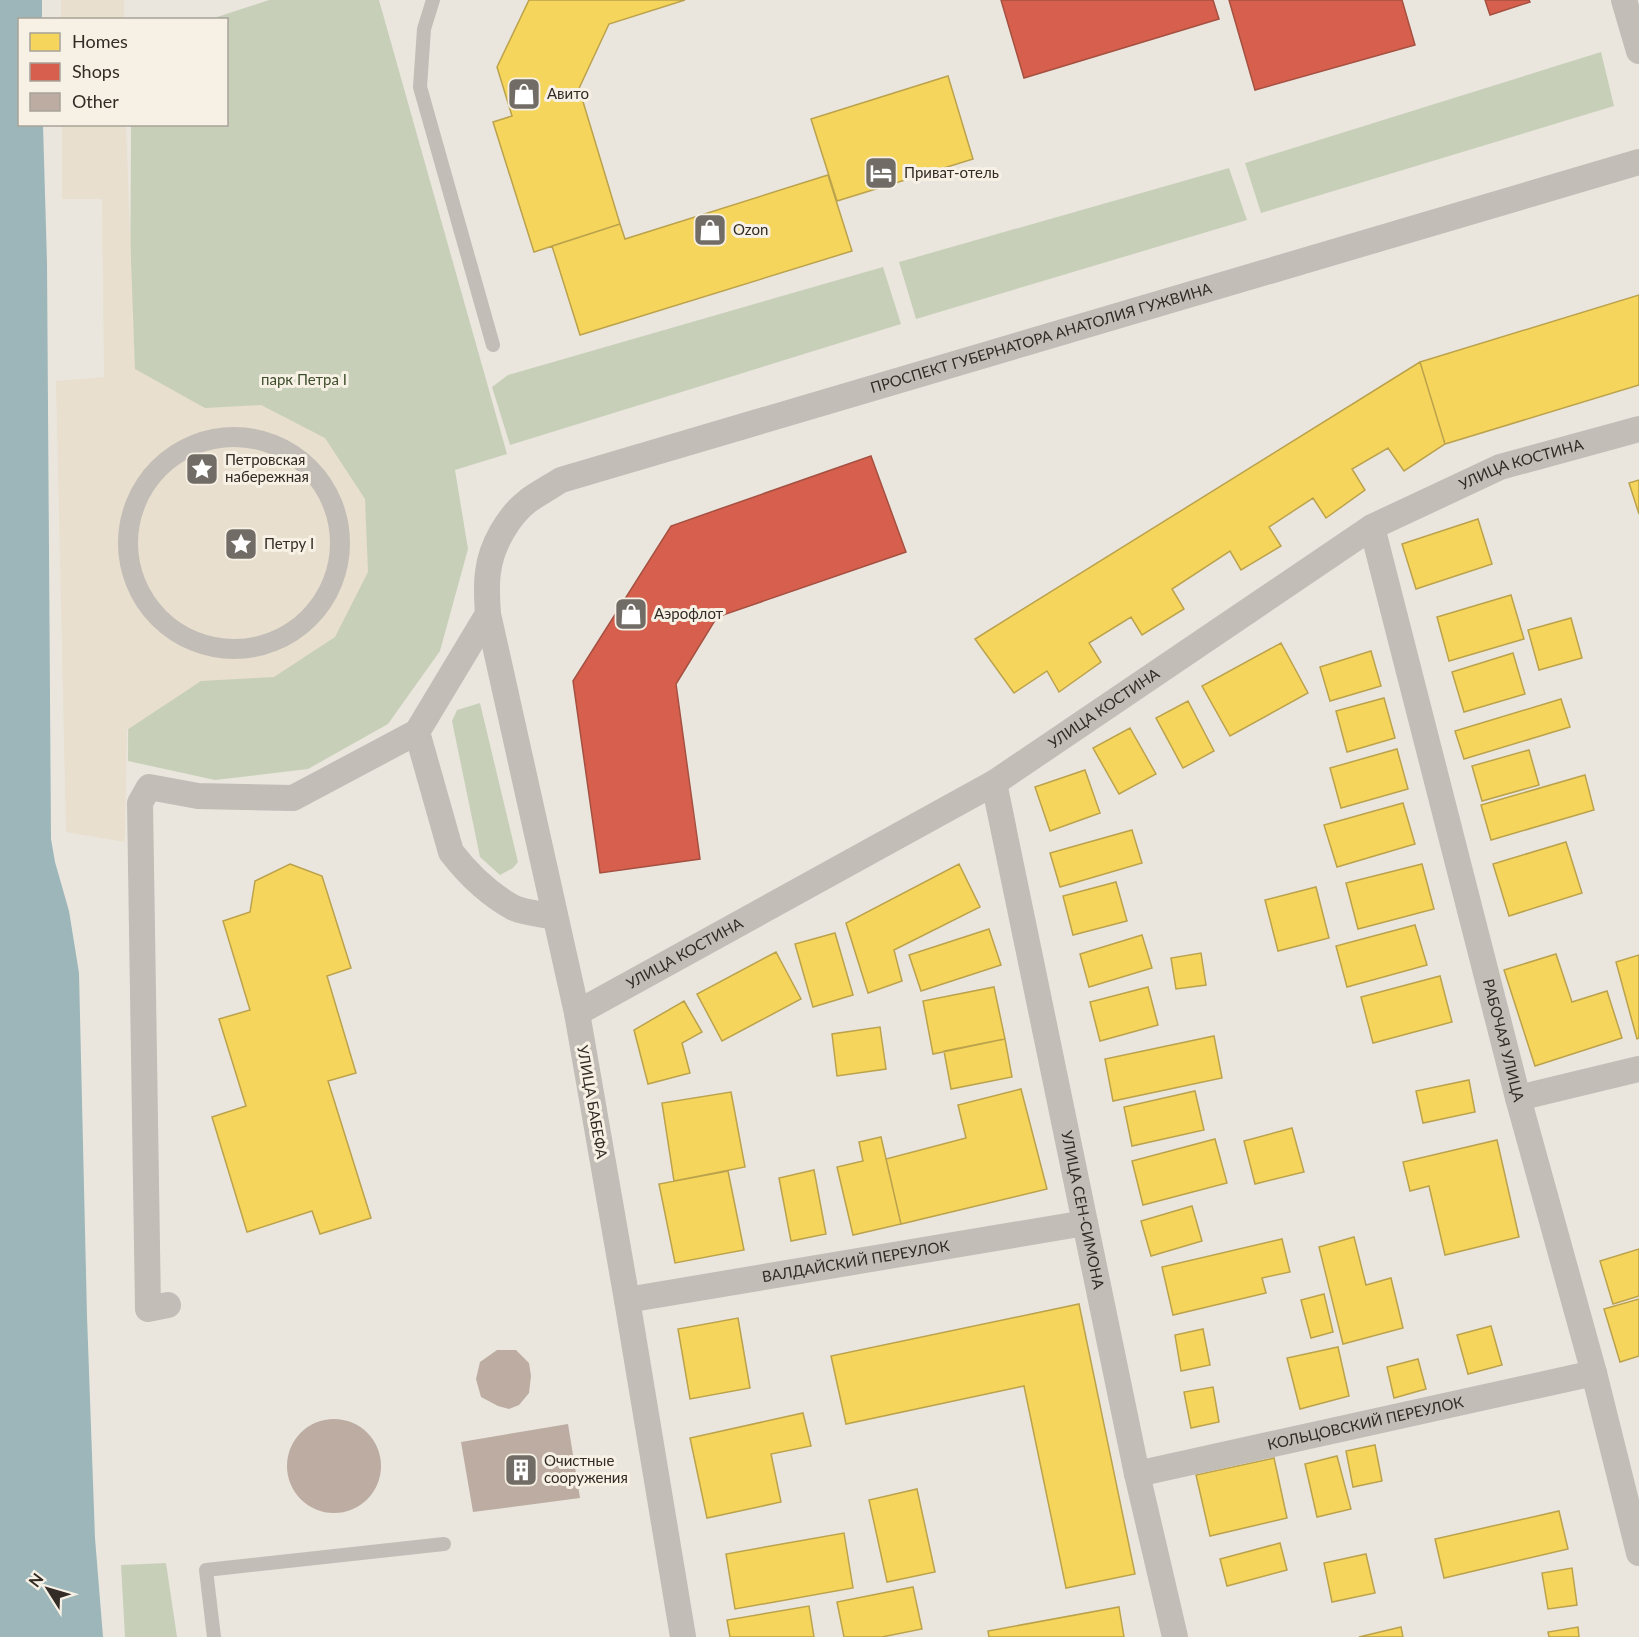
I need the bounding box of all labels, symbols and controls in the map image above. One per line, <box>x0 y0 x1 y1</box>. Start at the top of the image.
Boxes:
legend <box>18 18 228 126</box>
text: Homes <box>72 30 128 52</box>
text: Shops <box>72 60 120 82</box>
shop icon: Авито <box>506 76 542 112</box>
place label: Авито <box>547 84 589 102</box>
text: Other <box>72 90 119 112</box>
hotel icon: Приват-отель <box>863 155 899 191</box>
place label: Приват-отель <box>904 163 999 181</box>
shop icon: Ozon <box>692 212 728 248</box>
place label: Ozon <box>733 220 768 238</box>
street label: ПРОСПЕКТ ГУБЕРНАТОРА АНАТОЛИЯ ГУЖВИНА <box>868 278 1215 396</box>
park label: парк Петра I <box>261 370 347 388</box>
street label: УЛИЦА КОСТИНА <box>1456 434 1586 493</box>
place label: Петровская набережная <box>225 450 309 485</box>
place icon: Петровская набережная <box>184 451 220 487</box>
place icon: Петру I <box>223 526 259 562</box>
place label: Петру I <box>264 534 314 552</box>
shop icon: Аэрофлот <box>613 596 649 632</box>
place label: Аэрофлот <box>654 604 724 622</box>
street label: УЛИЦА КОСТИНА <box>1044 663 1163 752</box>
street label: УЛИЦА КОСТИНА <box>623 913 746 992</box>
street label: РАБОЧАЯ УЛИЦА <box>1480 977 1529 1104</box>
street label: УЛИЦА БАБЕФА <box>574 1044 612 1161</box>
street label: УЛИЦА СЕН-СИМОНА <box>1058 1129 1109 1291</box>
street label: ВАЛДАЙСКИЙ ПЕРЕУЛОК <box>761 1236 951 1285</box>
street label: КОЛЬЦОВСКИЙ ПЕРЕУЛОК <box>1266 1392 1465 1453</box>
place label: Очистные сооружения <box>544 1451 628 1486</box>
building icon: Очистные сооружения <box>503 1452 539 1488</box>
north arrow <box>18 1559 78 1619</box>
text: N <box>24 1569 47 1590</box>

